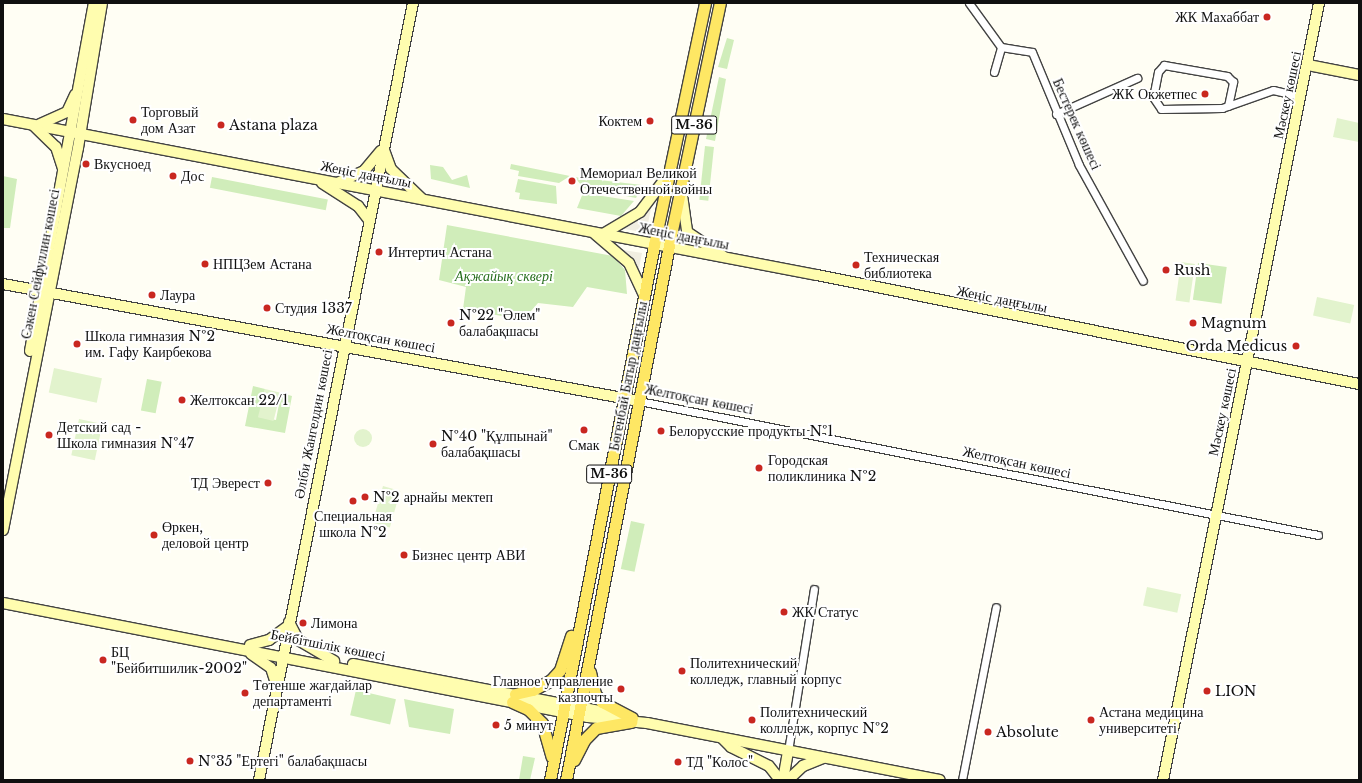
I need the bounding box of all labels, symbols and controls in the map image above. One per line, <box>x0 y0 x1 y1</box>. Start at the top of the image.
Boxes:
place label: ЖК Махаббат <box>1175 9 1259 25</box>
marker: ЖК Махаббат <box>1262 12 1272 22</box>
street label: Мәскеу көшесі <box>1269 50 1305 140</box>
street label: Бестерек көшесі <box>1049 76 1105 172</box>
place label: ЖК Окжетпес <box>1112 86 1197 102</box>
marker: ЖК Окжетпес <box>1200 89 1210 99</box>
place label: Торговый дом Азат <box>141 104 198 136</box>
place label: Коктем <box>599 113 642 129</box>
road number: M-36 <box>671 114 717 136</box>
marker: Торговый дом Азат <box>128 115 138 125</box>
marker: Коктем <box>645 116 655 126</box>
place label: Astana plaza <box>229 117 318 133</box>
marker: Astana plaza <box>216 120 226 130</box>
place label: Вкусноед <box>94 156 151 172</box>
street label: Жеңіс даңғылы <box>319 157 413 191</box>
marker: Вкусноед <box>81 159 91 169</box>
place label: Мемориал Великой Отечественной войны <box>580 165 712 198</box>
place label: Дос <box>181 168 204 184</box>
marker: Дос <box>168 171 178 181</box>
marker: Мемориал Великой Отечественной войны <box>567 176 577 186</box>
street label: Сәкен Сейфуллин көшесі <box>17 188 63 340</box>
street label: Жеңіс даңғылы <box>637 219 731 253</box>
place label: Интертич Астана <box>388 244 492 260</box>
marker: Интертич Астана <box>373 246 385 258</box>
place label: Техническая библиотека <box>864 249 939 282</box>
place label: НПЦЗем Астана <box>213 256 312 272</box>
marker: НПЦЗем Астана <box>200 259 210 269</box>
marker: Техническая библиотека <box>851 260 861 270</box>
place label: Rush <box>1174 262 1210 278</box>
marker: Rush <box>1161 265 1171 275</box>
park label: Ақжайық сквері <box>455 268 553 284</box>
street label: Жеңіс даңғылы <box>955 282 1049 316</box>
place label: Лаура <box>160 287 195 303</box>
marker: Лаура <box>147 290 157 300</box>
place label: Студия 1337 <box>275 300 352 316</box>
street label: Бөгенбай Батыр даңғылы <box>605 300 651 452</box>
marker: Студия 1337 <box>262 303 272 313</box>
place label: №22 "Әлем" балабақшасы <box>459 307 541 340</box>
place label: Magnum <box>1201 315 1266 331</box>
marker: №22 "Әлем" балабақшасы <box>446 318 456 328</box>
marker: Magnum <box>1188 318 1198 328</box>
street label: Желтоқсан көшесі <box>325 320 437 356</box>
place label: Школа гимназия №2 им. Гафу Каирбекова <box>85 328 215 360</box>
place label: Orda Medicus <box>1186 338 1287 354</box>
marker: Школа гимназия №2 им. Гафу Каирбекова <box>72 339 82 349</box>
marker: Orda Medicus <box>1290 340 1302 352</box>
street label: Әліби Жангелдин көшесі <box>290 348 336 500</box>
street label: Мәскеу көшесі <box>1204 367 1240 457</box>
street label: Желтоқсан көшесі <box>643 380 755 418</box>
place label: Желтоксан 22/1 <box>190 392 288 408</box>
marker: Желтоксан 22/1 <box>177 395 187 405</box>
place label: Детский сад - Школа гимназия №47 <box>57 419 194 452</box>
place label: Белорусские продукты №1 <box>669 423 834 439</box>
marker: Смак <box>579 425 589 435</box>
marker: Белорусские продукты №1 <box>656 426 666 436</box>
place label: №40 "Құлпынай" балабақшасы <box>441 428 553 460</box>
marker: Детский сад - Школа гимназия №47 <box>44 430 54 440</box>
place label: Смак <box>568 437 600 453</box>
marker: №40 "Құлпынай" балабақшасы <box>428 439 438 449</box>
street label: Желтоқсан көшесі <box>961 442 1073 482</box>
place label: Городская поликлиника №2 <box>768 452 876 484</box>
marker: Городская поликлиника №2 <box>753 462 765 474</box>
road number: M-36 <box>586 463 632 485</box>
place label: ТД Эверест <box>191 475 260 491</box>
marker: ТД Эверест <box>263 478 273 488</box>
place label: №2 арнайы мектеп <box>373 489 493 505</box>
marker: №2 арнайы мектеп <box>360 492 370 502</box>
marker: Специальная школа №2 <box>348 496 358 506</box>
place label: Специальная школа №2 <box>314 508 392 540</box>
place label: Өркен, деловой центр <box>162 519 249 552</box>
marker: Өркен, деловой центр <box>149 530 159 540</box>
place label: Бизнес центр АВИ <box>412 547 525 563</box>
marker: Бизнес центр АВИ <box>399 550 409 560</box>
place label: ЖК Статус <box>792 604 858 620</box>
marker: ЖК Статус <box>779 607 789 617</box>
place label: Лимона <box>311 615 358 631</box>
marker: Лимона <box>298 618 308 628</box>
street label: Бейбітшілік көшесі <box>269 626 387 664</box>
place label: БЦ "Бейбитшилик-2002" <box>111 644 247 676</box>
marker: БЦ "Бейбитшилик-2002" <box>98 655 108 665</box>
place label: Политехнический колледж, главный корпус <box>690 655 842 688</box>
marker: Политехнический колледж, главный корпус <box>677 666 687 676</box>
place label: Главное управление казпочты <box>493 673 613 706</box>
place label: Төтенше жағдайлар департаменті <box>253 677 372 710</box>
place label: LION <box>1215 683 1256 699</box>
marker: Главное управление казпочты <box>616 684 626 694</box>
marker: LION <box>1202 686 1212 696</box>
marker: Төтенше жағдайлар департаменті <box>240 688 250 698</box>
place label: Политехнический колледж, корпус №2 <box>760 704 889 736</box>
place label: Астана медицина университеті <box>1099 704 1203 736</box>
marker: Политехнический колледж, корпус №2 <box>747 715 757 725</box>
marker: Астана медицина университеті <box>1086 715 1096 725</box>
place label: 5 минут <box>504 717 553 733</box>
marker: 5 минут <box>491 720 501 730</box>
place label: Absolute <box>996 724 1059 740</box>
marker: Absolute <box>983 727 993 737</box>
place label: №35 "Ертегі" балабақшасы <box>198 753 368 769</box>
place label: ТД "Колос" <box>686 754 754 770</box>
marker: №35 "Ертегі" балабақшасы <box>185 756 195 766</box>
marker: ТД "Колос" <box>673 757 683 767</box>

